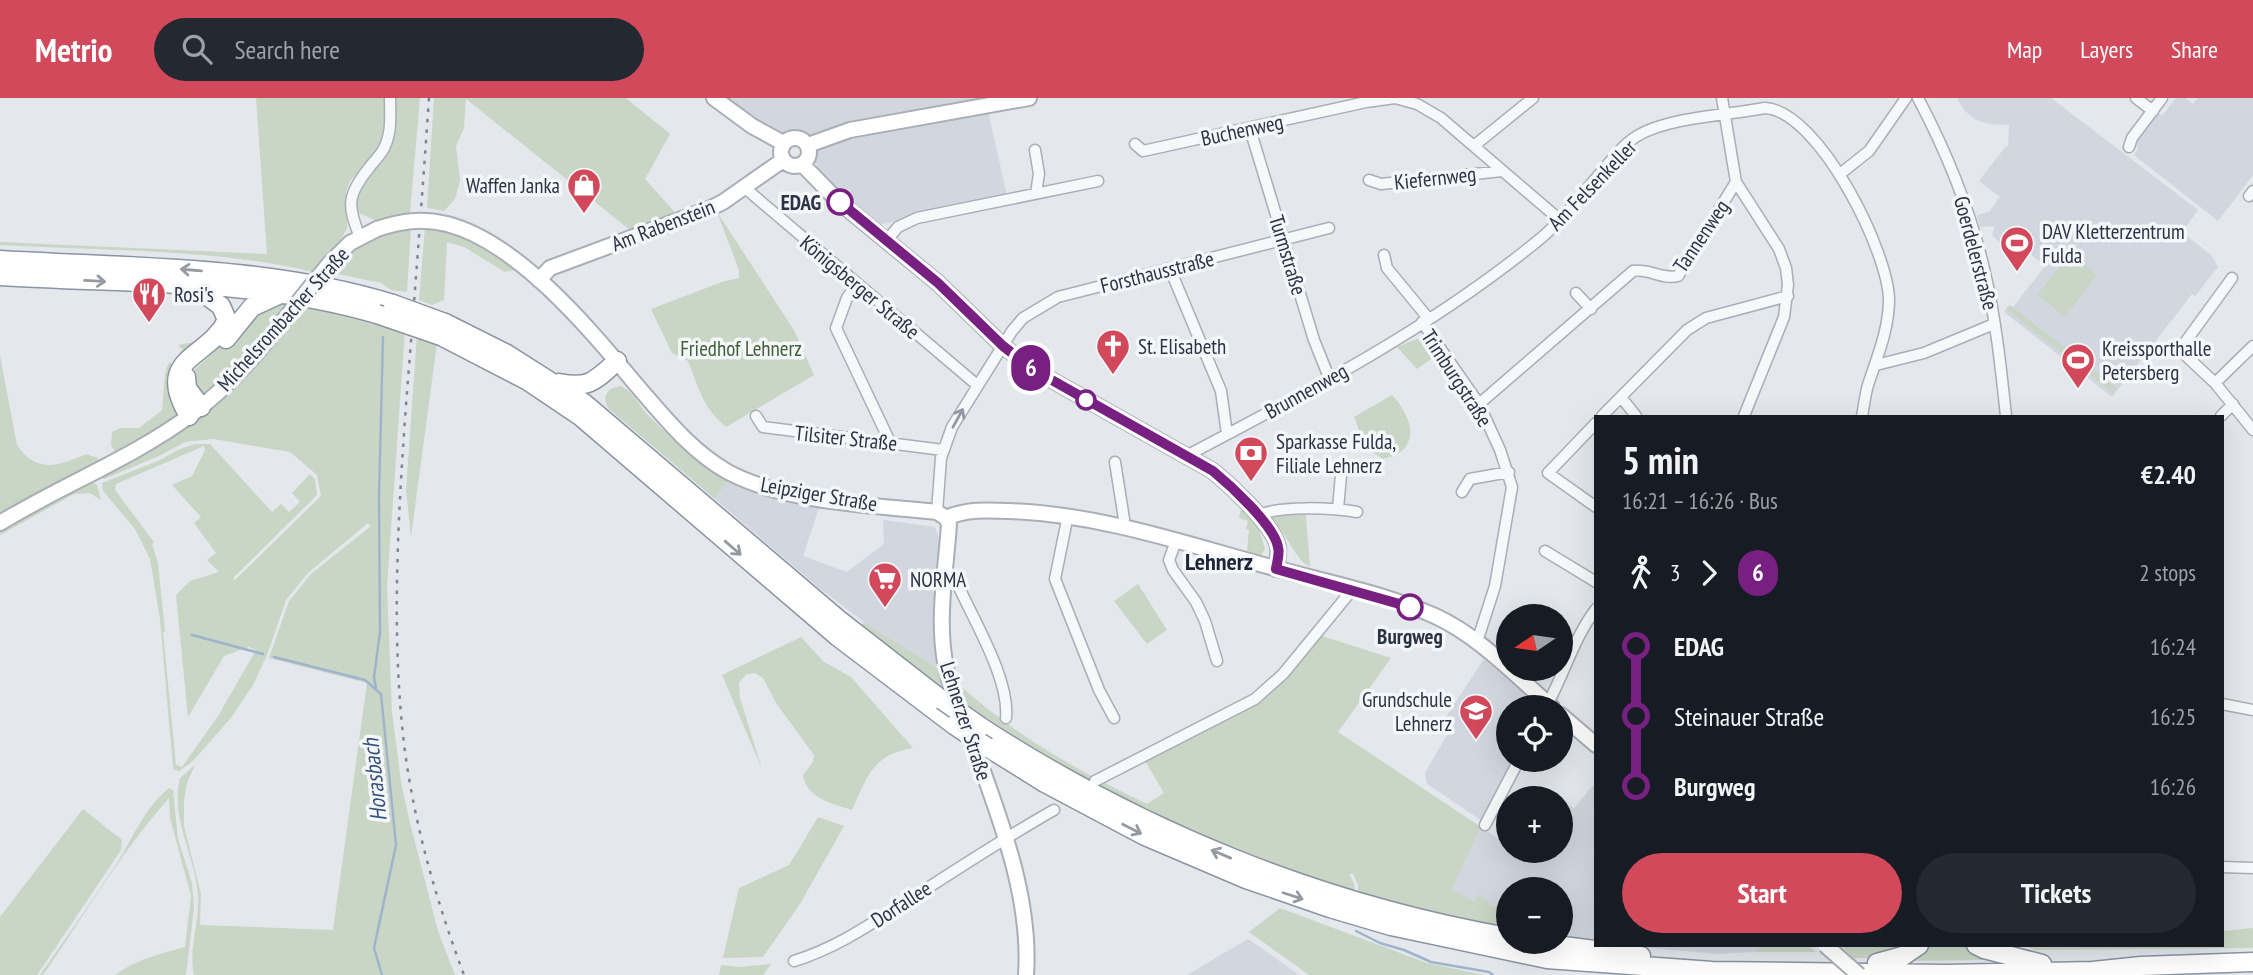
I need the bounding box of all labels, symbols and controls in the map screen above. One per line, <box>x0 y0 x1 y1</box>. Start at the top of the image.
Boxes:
search box <box>154 18 644 81</box>
text: Metrio <box>35 28 112 71</box>
icon: search <box>178 30 216 68</box>
text: Search here <box>234 33 340 66</box>
text: Map <box>2007 34 2042 65</box>
text: Layers <box>2080 34 2133 65</box>
text: Share <box>2171 34 2218 65</box>
street label: Buchenweg <box>1198 108 1286 152</box>
street label: Am Felsenkeller <box>1542 134 1642 236</box>
street label: Kiefernweg <box>1393 160 1477 196</box>
shop icon: Waffen Janka <box>565 166 603 215</box>
place label: Waffen Janka <box>466 172 560 199</box>
place label: EDAG <box>781 189 821 216</box>
marker: EDAG <box>827 189 853 215</box>
street label: Am Rabenstein <box>607 193 719 257</box>
street label: Goerdelerstraße <box>1948 193 2004 313</box>
street label: Tannenweg <box>1667 194 1735 278</box>
street label: Turmstraße <box>1263 212 1313 298</box>
place label: DAV Kletterzentrum Fulda <box>2042 218 2185 269</box>
sports icon: DAV Kletterzentrum Fulda <box>1998 224 2036 273</box>
street label: Königsberger Straße <box>795 229 925 345</box>
street label: Michelsrombacher Straße <box>211 241 355 397</box>
street label: Forsthausstraße <box>1097 245 1217 299</box>
one-way arrow <box>180 263 202 276</box>
one-way arrow <box>84 274 107 287</box>
restaurant icon: Rosi's <box>130 275 168 324</box>
place label: Rosi's <box>174 281 214 308</box>
street label: Trimburgstraße <box>1416 324 1498 432</box>
church icon: St. Elisabeth <box>1094 327 1132 376</box>
place label: St. Elisabeth <box>1138 333 1226 360</box>
park label: Friedhof Lehnerz <box>680 335 802 362</box>
place label: Kreissporthalle Petersberg <box>2102 335 2211 386</box>
sports icon: Kreissporthalle Petersberg <box>2059 341 2097 390</box>
line badge: 6 <box>1008 345 1054 391</box>
text: 6 <box>1025 352 1037 383</box>
street label: Brunnenweg <box>1260 357 1352 425</box>
unlabelled marker <box>1076 390 1096 410</box>
one-way arrow <box>951 409 965 429</box>
street label: Tilsiter Straße <box>793 419 899 457</box>
place label: Sparkasse Fulda, Filiale Lehnerz <box>1276 428 1396 479</box>
bank icon: Sparkasse Fulda, Filiale Lehnerz <box>1232 434 1270 483</box>
text: 5 min <box>1622 435 1699 484</box>
text: €2.40 <box>2141 458 2196 491</box>
street label: Leipziger Straße <box>759 470 879 518</box>
text: 16:21 – 16:26 · Bus <box>1622 486 1778 515</box>
one-way arrow <box>724 539 741 556</box>
district label: Lehnerz <box>1185 546 1253 577</box>
icon: walk <box>1622 554 1660 592</box>
icon: forward <box>1690 554 1728 592</box>
text: 6 <box>1752 557 1764 588</box>
text: 3 <box>1670 558 1680 587</box>
text: 2 stops <box>2139 558 2196 587</box>
supermarket icon: NORMA <box>866 560 904 609</box>
place label: NORMA <box>910 566 966 593</box>
marker: Burgweg <box>1397 594 1423 620</box>
north arrow <box>1496 604 1573 681</box>
map controls <box>1496 604 1573 954</box>
place label: Burgweg <box>1377 623 1443 650</box>
text: EDAG <box>1674 630 1724 663</box>
text: 16:24 <box>2150 632 2196 661</box>
street label: Lehnerzer Straße <box>934 658 998 784</box>
place label: Grundschule Lehnerz <box>1362 686 1452 737</box>
school or university icon: Grundschule Lehnerz <box>1457 692 1495 741</box>
button: locate <box>1496 695 1573 772</box>
text: Steinauer Straße <box>1674 700 1824 733</box>
text: 16:25 <box>2150 702 2196 731</box>
water label: Horasbach <box>355 735 393 823</box>
text: Burgweg <box>1674 770 1755 803</box>
text: 16:26 <box>2150 772 2196 801</box>
button: + <box>1496 786 1573 863</box>
one-way arrow <box>1121 823 1142 837</box>
one-way arrow <box>1211 847 1232 860</box>
button: Start <box>1622 853 1902 933</box>
button: Tickets <box>1916 853 2196 933</box>
street label: Dorfallee <box>866 875 936 933</box>
button: − <box>1496 877 1573 954</box>
one-way arrow <box>1282 891 1304 903</box>

